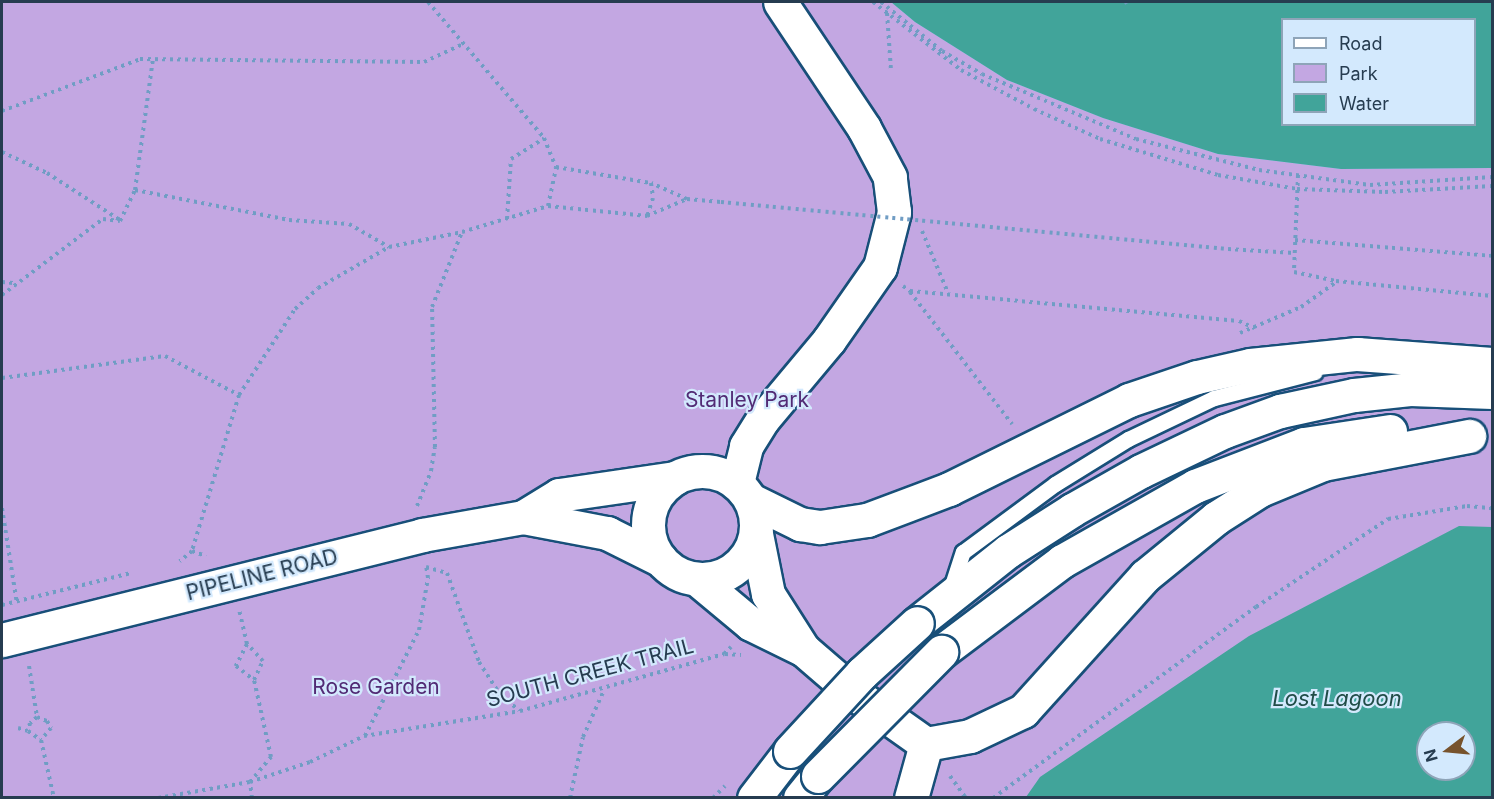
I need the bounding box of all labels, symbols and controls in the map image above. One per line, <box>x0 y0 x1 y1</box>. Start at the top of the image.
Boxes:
legend <box>1281 18 1476 126</box>
text: Road <box>1339 33 1382 54</box>
text: Park <box>1339 63 1378 84</box>
text: Water <box>1339 93 1389 114</box>
park label: Stanley Park <box>685 387 809 413</box>
street label: PIPELINE ROAD <box>184 544 340 606</box>
street label: SOUTH CREEK TRAIL <box>484 633 696 713</box>
park label: Rose Garden <box>312 674 440 700</box>
water label: Lost Lagoon <box>1272 686 1402 712</box>
north arrow <box>1416 721 1476 781</box>
text: N <box>1419 747 1442 764</box>

